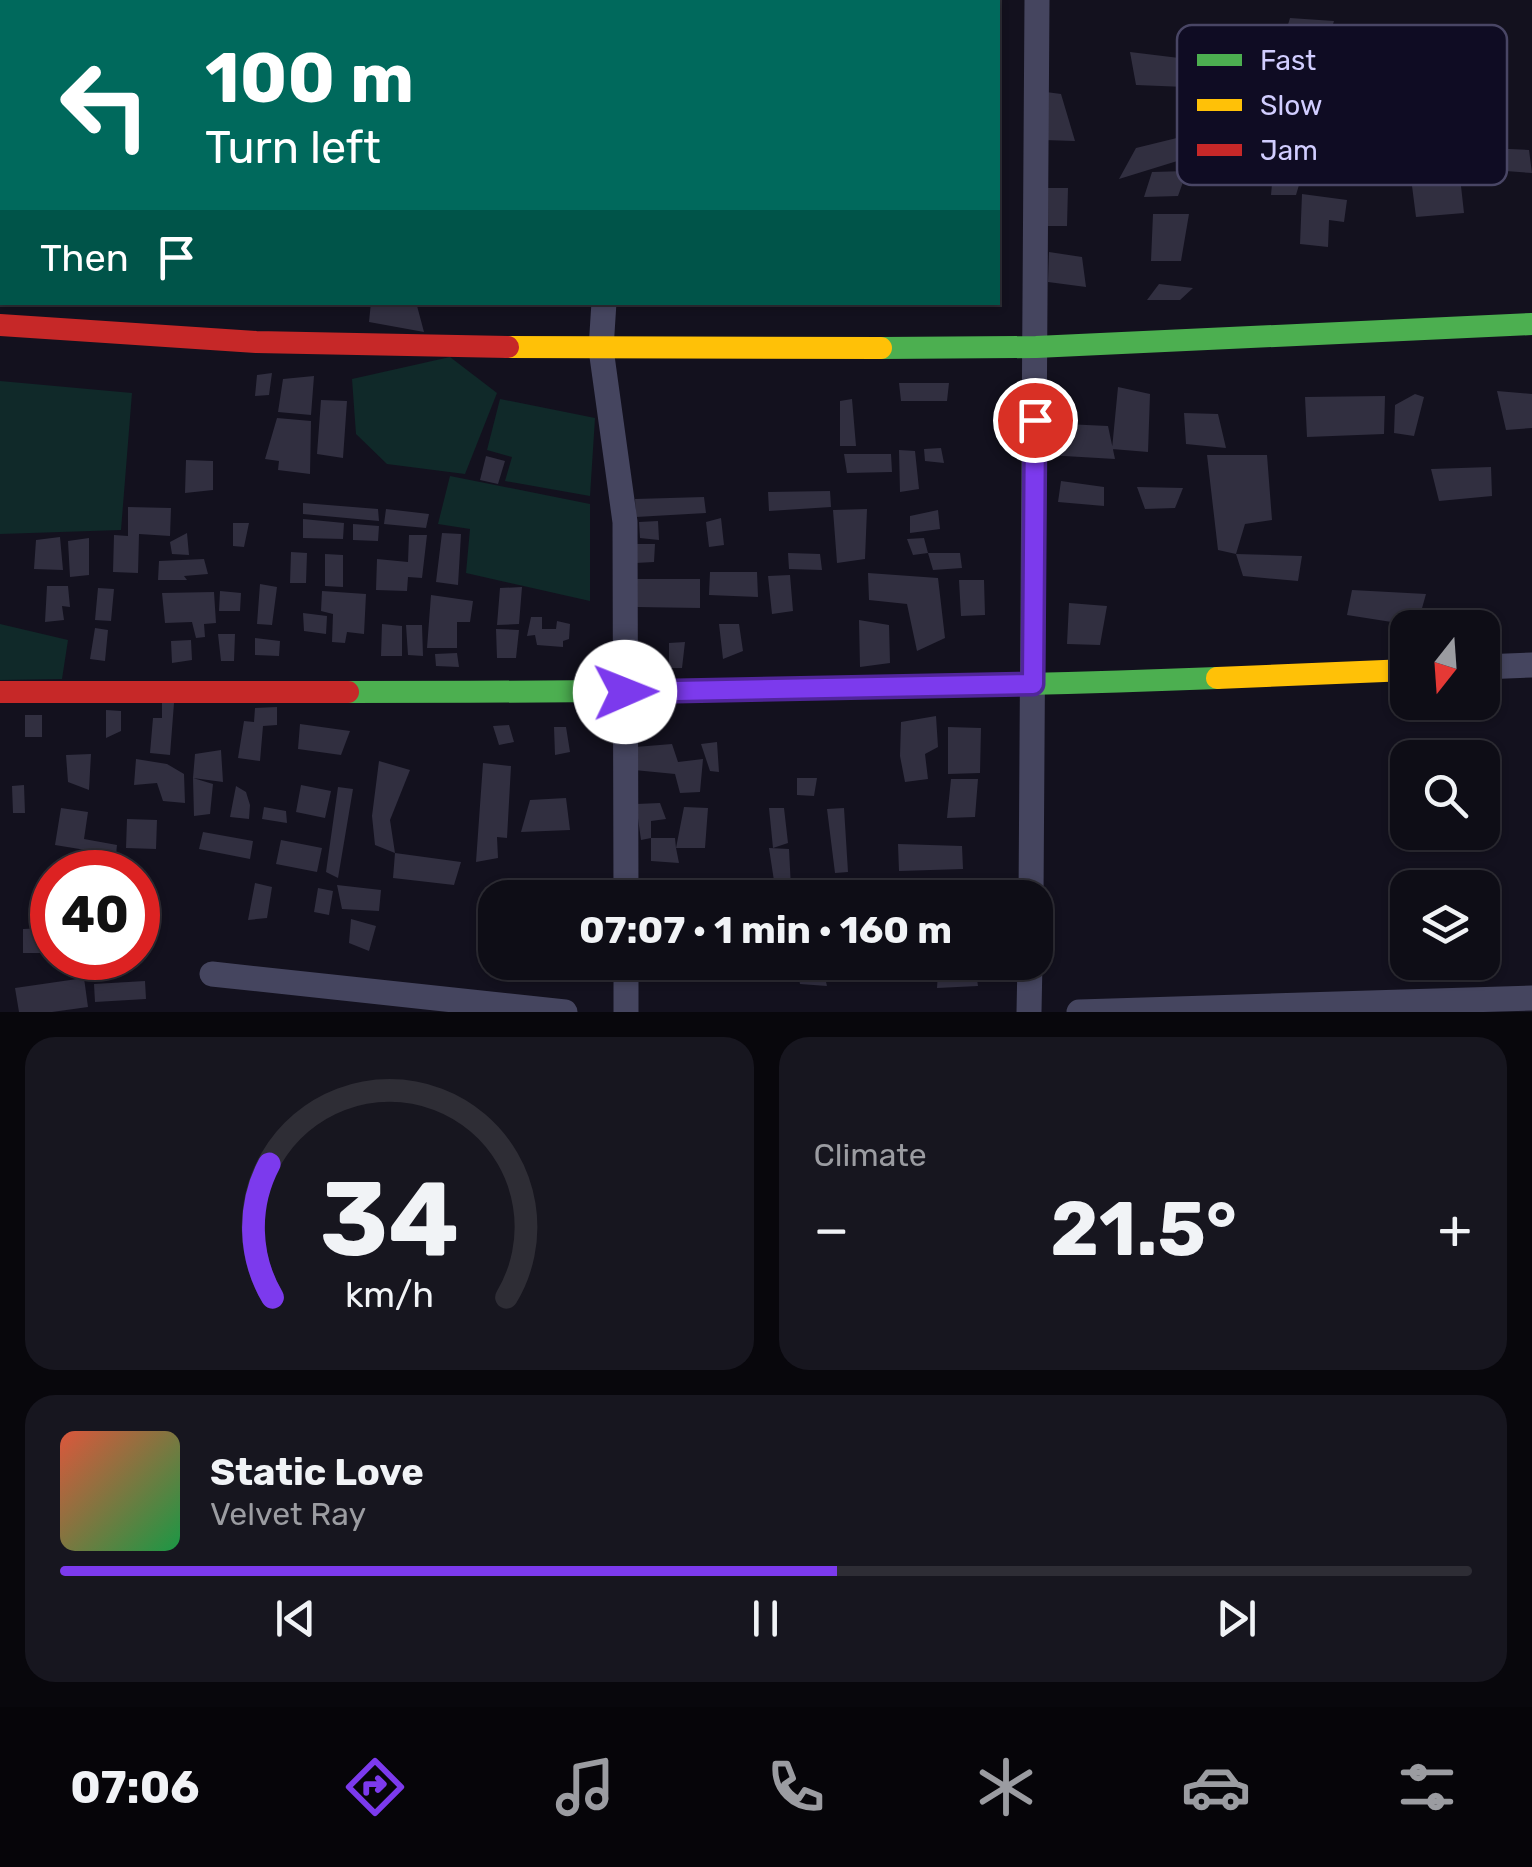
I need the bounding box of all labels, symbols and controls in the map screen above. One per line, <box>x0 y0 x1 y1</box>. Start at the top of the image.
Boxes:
legend <box>1177 25 1507 185</box>
text: 100 m <box>205 37 414 120</box>
icon: left <box>40 40 170 170</box>
text: Fast <box>1260 44 1316 77</box>
text: Slow <box>1260 89 1322 122</box>
text: Turn left <box>205 121 381 174</box>
text: Jam <box>1260 134 1318 167</box>
icon: arrive <box>149 230 204 285</box>
text: Then <box>40 235 129 281</box>
pin <box>993 378 1078 463</box>
icon: arrive <box>1008 393 1063 448</box>
north arrow <box>1390 610 1500 720</box>
map controls <box>1390 610 1500 980</box>
position arrow <box>573 640 677 744</box>
button: search <box>1390 740 1500 850</box>
speed limit sign: 40 <box>30 850 160 980</box>
button: layers <box>1390 870 1500 980</box>
text: 07:07 · 1 min · 160 m <box>579 907 952 953</box>
text: Climate <box>814 1136 927 1174</box>
text: 34 <box>319 1158 459 1281</box>
text: 21.5° <box>1050 1185 1237 1274</box>
text: − <box>814 1197 849 1262</box>
text: + <box>1438 1197 1472 1262</box>
text: km/h <box>345 1274 434 1316</box>
text: Static Love <box>210 1449 424 1495</box>
text: Velvet Ray <box>210 1495 366 1533</box>
icon: previous <box>268 1591 323 1646</box>
icon: pause <box>738 1591 793 1646</box>
icon: next <box>1209 1591 1264 1646</box>
icon: directions <box>340 1752 410 1822</box>
icon: music <box>550 1752 620 1822</box>
icon: phone <box>761 1752 831 1822</box>
icon: climate <box>971 1752 1041 1822</box>
icon: car <box>1181 1752 1251 1822</box>
icon: filters <box>1392 1752 1462 1822</box>
text: 07:06 <box>70 1761 200 1814</box>

